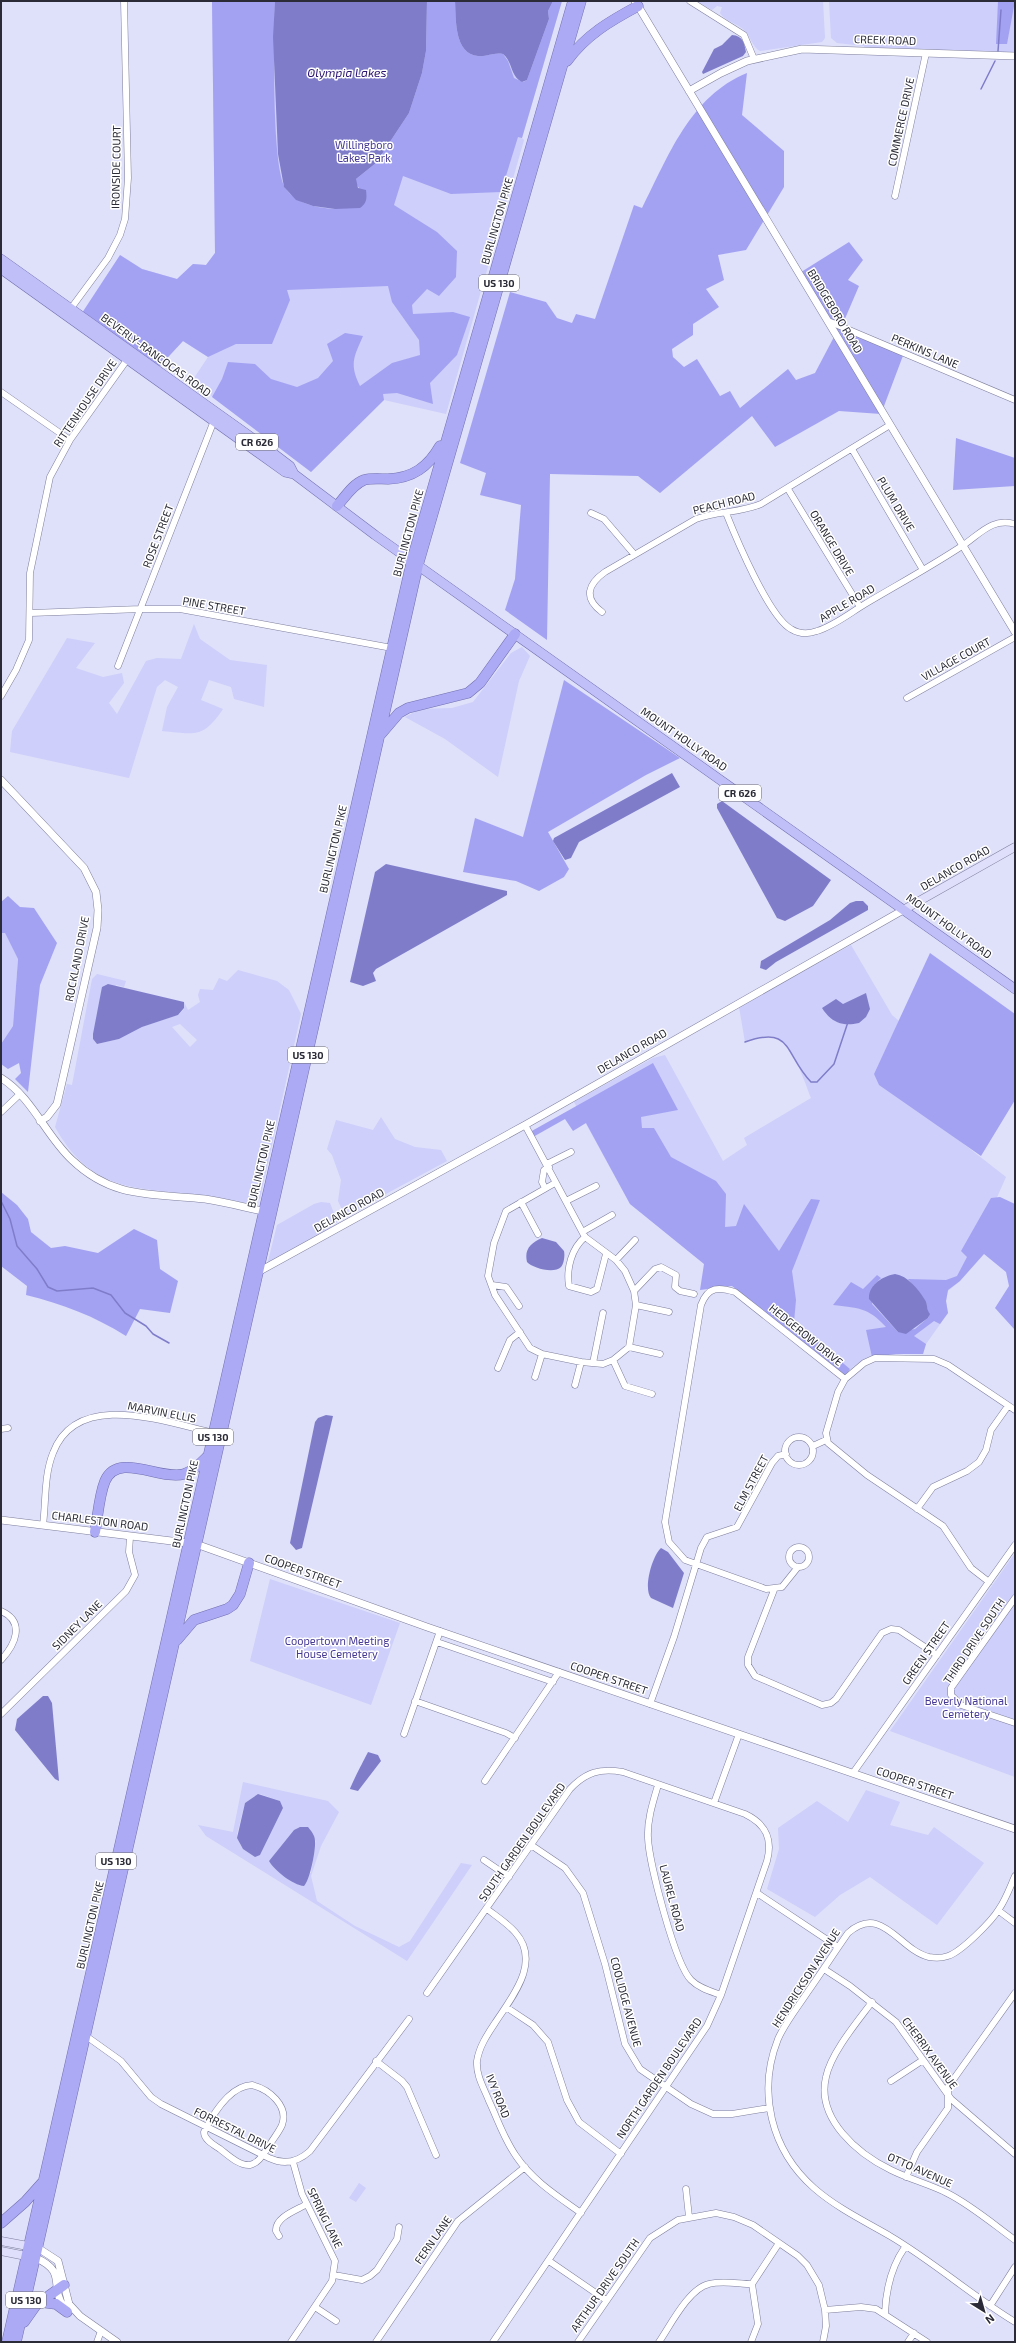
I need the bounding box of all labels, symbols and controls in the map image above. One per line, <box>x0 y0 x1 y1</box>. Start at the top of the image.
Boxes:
street label: CREEK ROAD <box>854 32 916 47</box>
water label: Olympia Lakes <box>307 65 387 80</box>
street label: COMMERCE DRIVE <box>885 76 916 168</box>
street label: IRONSIDE COURT <box>108 124 123 209</box>
park label: Willingboro Lakes Park <box>335 138 393 164</box>
street label: BURLINGTON PIKE <box>478 176 515 266</box>
street label: BRIDGEBORO ROAD <box>805 266 866 355</box>
road number: US 130 <box>479 275 519 291</box>
street label: BEVERLY-RANCOCAS ROAD <box>99 310 214 399</box>
street label: PERKINS LANE <box>890 331 961 371</box>
street label: RITTENHOUSE DRIVE <box>50 356 119 449</box>
road number: CR 626 <box>236 434 278 450</box>
street label: PLUM DRIVE <box>875 474 918 533</box>
street label: BURLINGTON PIKE <box>390 488 425 578</box>
street label: PEACH ROAD <box>691 488 756 517</box>
street label: ROSE STREET <box>139 502 176 569</box>
street label: ORANGE DRIVE <box>808 508 857 578</box>
street label: APPLE ROAD <box>817 581 877 624</box>
street label: PINE STREET <box>182 594 247 618</box>
street label: VILLAGE COURT <box>919 634 993 683</box>
street label: MOUNT HOLLY ROAD <box>639 704 730 773</box>
road number: CR 626 <box>719 785 761 801</box>
street label: BURLINGTON PIKE <box>316 804 349 894</box>
street label: DELANCO ROAD <box>918 842 992 893</box>
street label: MOUNT HOLLY ROAD <box>904 890 995 961</box>
street label: ROCKLAND DRIVE <box>62 915 91 1003</box>
street label: DELANCO ROAD <box>595 1025 669 1076</box>
road number: US 130 <box>288 1047 328 1063</box>
street label: BURLINGTON PIKE <box>244 1119 277 1209</box>
street label: DELANCO ROAD <box>312 1185 386 1234</box>
street label: HEDGEROW DRIVE <box>767 1301 846 1368</box>
street label: MARVIN ELLIS <box>127 1398 197 1425</box>
road number: US 130 <box>193 1429 233 1445</box>
street label: ELM STREET <box>730 1452 771 1513</box>
street label: BURLINGTON PIKE <box>169 1459 200 1549</box>
street label: CHARLESTON ROAD <box>51 1508 149 1533</box>
street label: COOPER STREET <box>263 1551 344 1591</box>
street label: THIRD DRIVE SOUTH <box>940 1596 1007 1686</box>
street label: SIDNEY LANE <box>49 1597 104 1652</box>
street label: GREEN STREET <box>899 1618 953 1687</box>
park label: Coopertown Meeting House Cemetery <box>285 1634 389 1660</box>
street label: COOPER STREET <box>569 1658 650 1697</box>
park label: Beverly National Cemetery <box>925 1694 1008 1720</box>
street label: COOPER STREET <box>875 1763 956 1802</box>
street label: SOUTH GARDEN BOULEVARD <box>476 1780 568 1904</box>
road number: US 130 <box>96 1853 136 1869</box>
street label: LAUREL ROAD <box>657 1863 688 1933</box>
street label: BURLINGTON PIKE <box>73 1880 106 1970</box>
street label: HENDRICKSON AVENUE <box>769 1926 842 2030</box>
street label: COOLIDGE AVENUE <box>608 1956 645 2048</box>
street label: CHERRIX AVENUE <box>900 2014 961 2091</box>
street label: NORTH GARDEN BOULEVARD <box>613 2015 704 2141</box>
street label: IVY ROAD <box>484 2072 513 2120</box>
street label: FORRESTAL DRIVE <box>192 2104 278 2155</box>
street label: OTTO AVENUE <box>886 2149 955 2190</box>
street label: SPRING LANE <box>305 2185 346 2250</box>
street label: FERN LANE <box>411 2213 454 2266</box>
street label: ARTHUR DRIVE SOUTH <box>568 2236 642 2334</box>
north arrow <box>964 2291 1004 2331</box>
road number: US 130 <box>6 2292 46 2308</box>
text: N <box>983 2312 997 2327</box>

